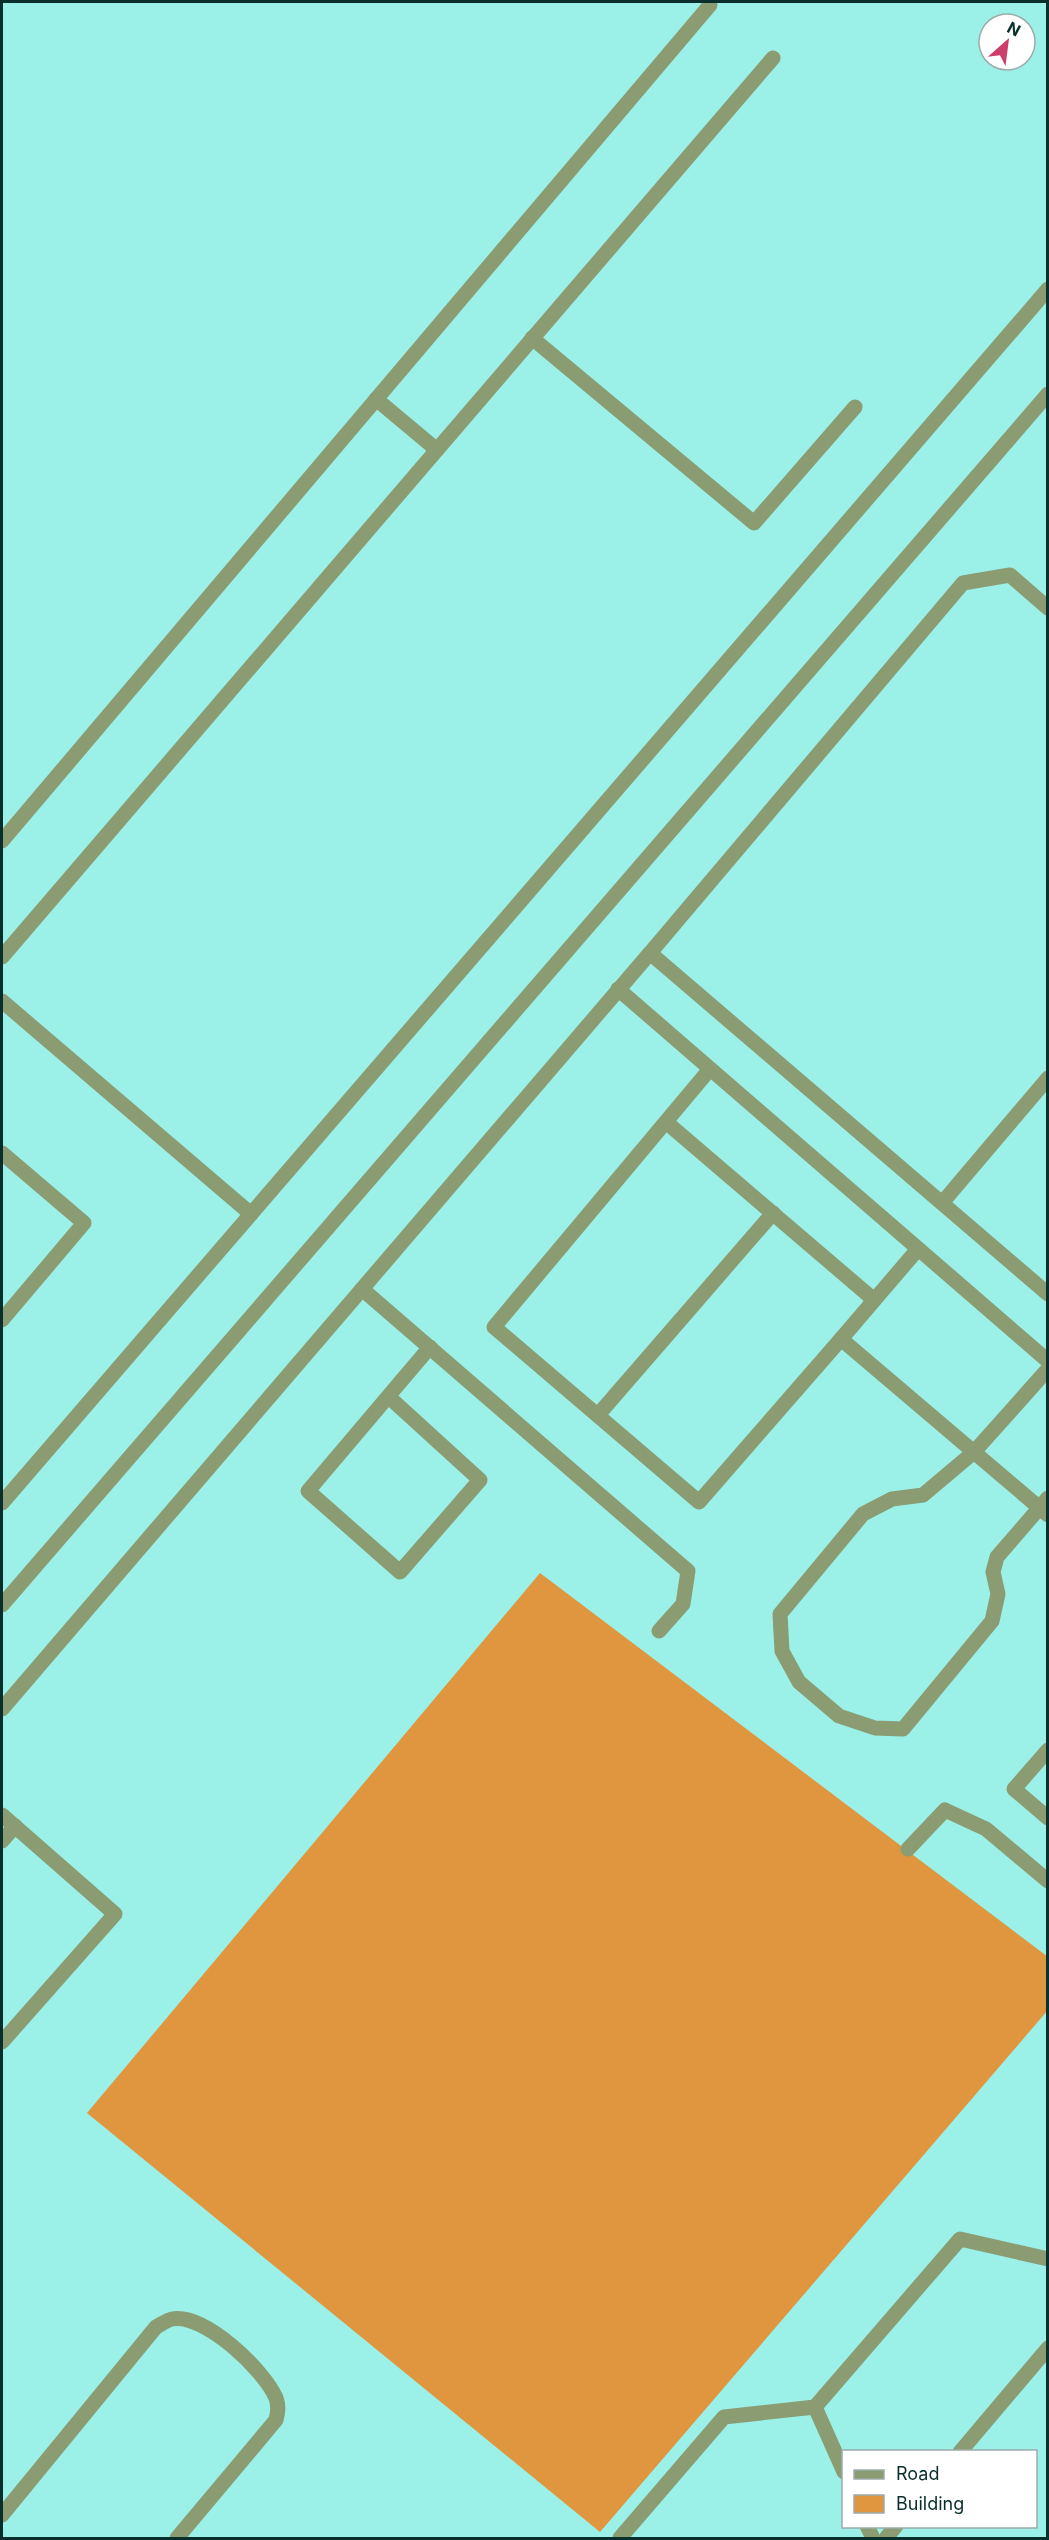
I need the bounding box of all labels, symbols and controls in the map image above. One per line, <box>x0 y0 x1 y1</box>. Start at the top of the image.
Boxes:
north arrow <box>977 12 1037 72</box>
text: N <box>1004 17 1024 40</box>
legend <box>842 2450 1037 2528</box>
text: Road <box>896 2463 939 2484</box>
text: Building <box>896 2493 964 2514</box>

